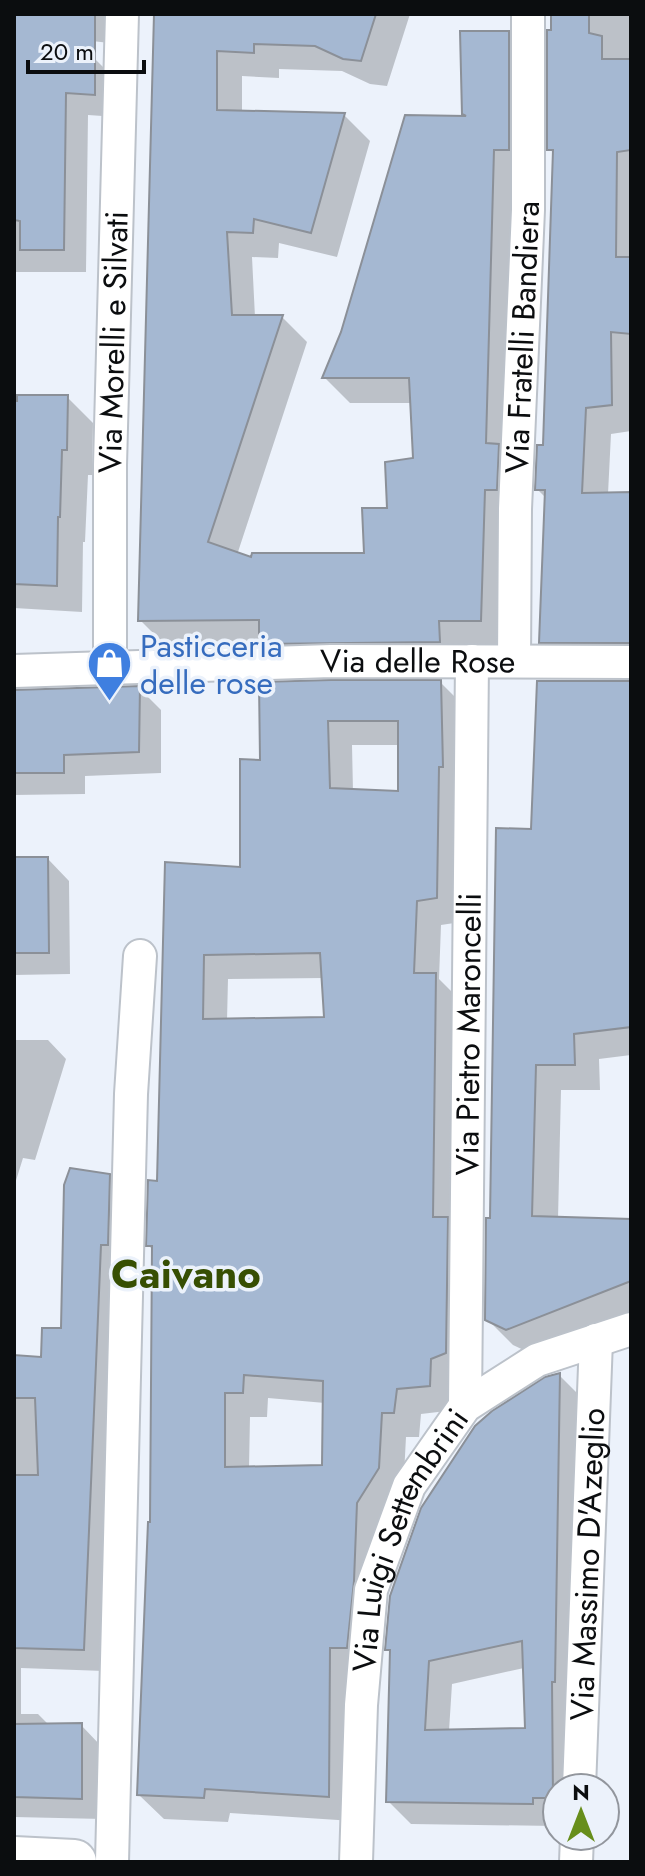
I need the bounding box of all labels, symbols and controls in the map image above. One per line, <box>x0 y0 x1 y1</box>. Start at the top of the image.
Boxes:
scale bar <box>28 24 144 74</box>
text: 20 m <box>40 34 94 69</box>
street label: Via Fratelli Bandiera <box>494 201 551 474</box>
street label: Via Morelli e Silvati <box>87 210 140 474</box>
place label: Pasticceria delle rose <box>140 623 283 706</box>
street label: Via delle Rose <box>320 638 515 685</box>
shop icon: Pasticceria delle rose <box>85 640 133 703</box>
street label: Via Pietro Maroncelli <box>444 892 493 1176</box>
district label: Caivano <box>111 1245 261 1303</box>
street label: Via Luigi Settembrini <box>341 1399 480 1674</box>
street label: Via Massimo D'Azeglio <box>559 1407 616 1721</box>
north arrow <box>541 1772 621 1852</box>
text: N <box>572 1776 590 1808</box>

